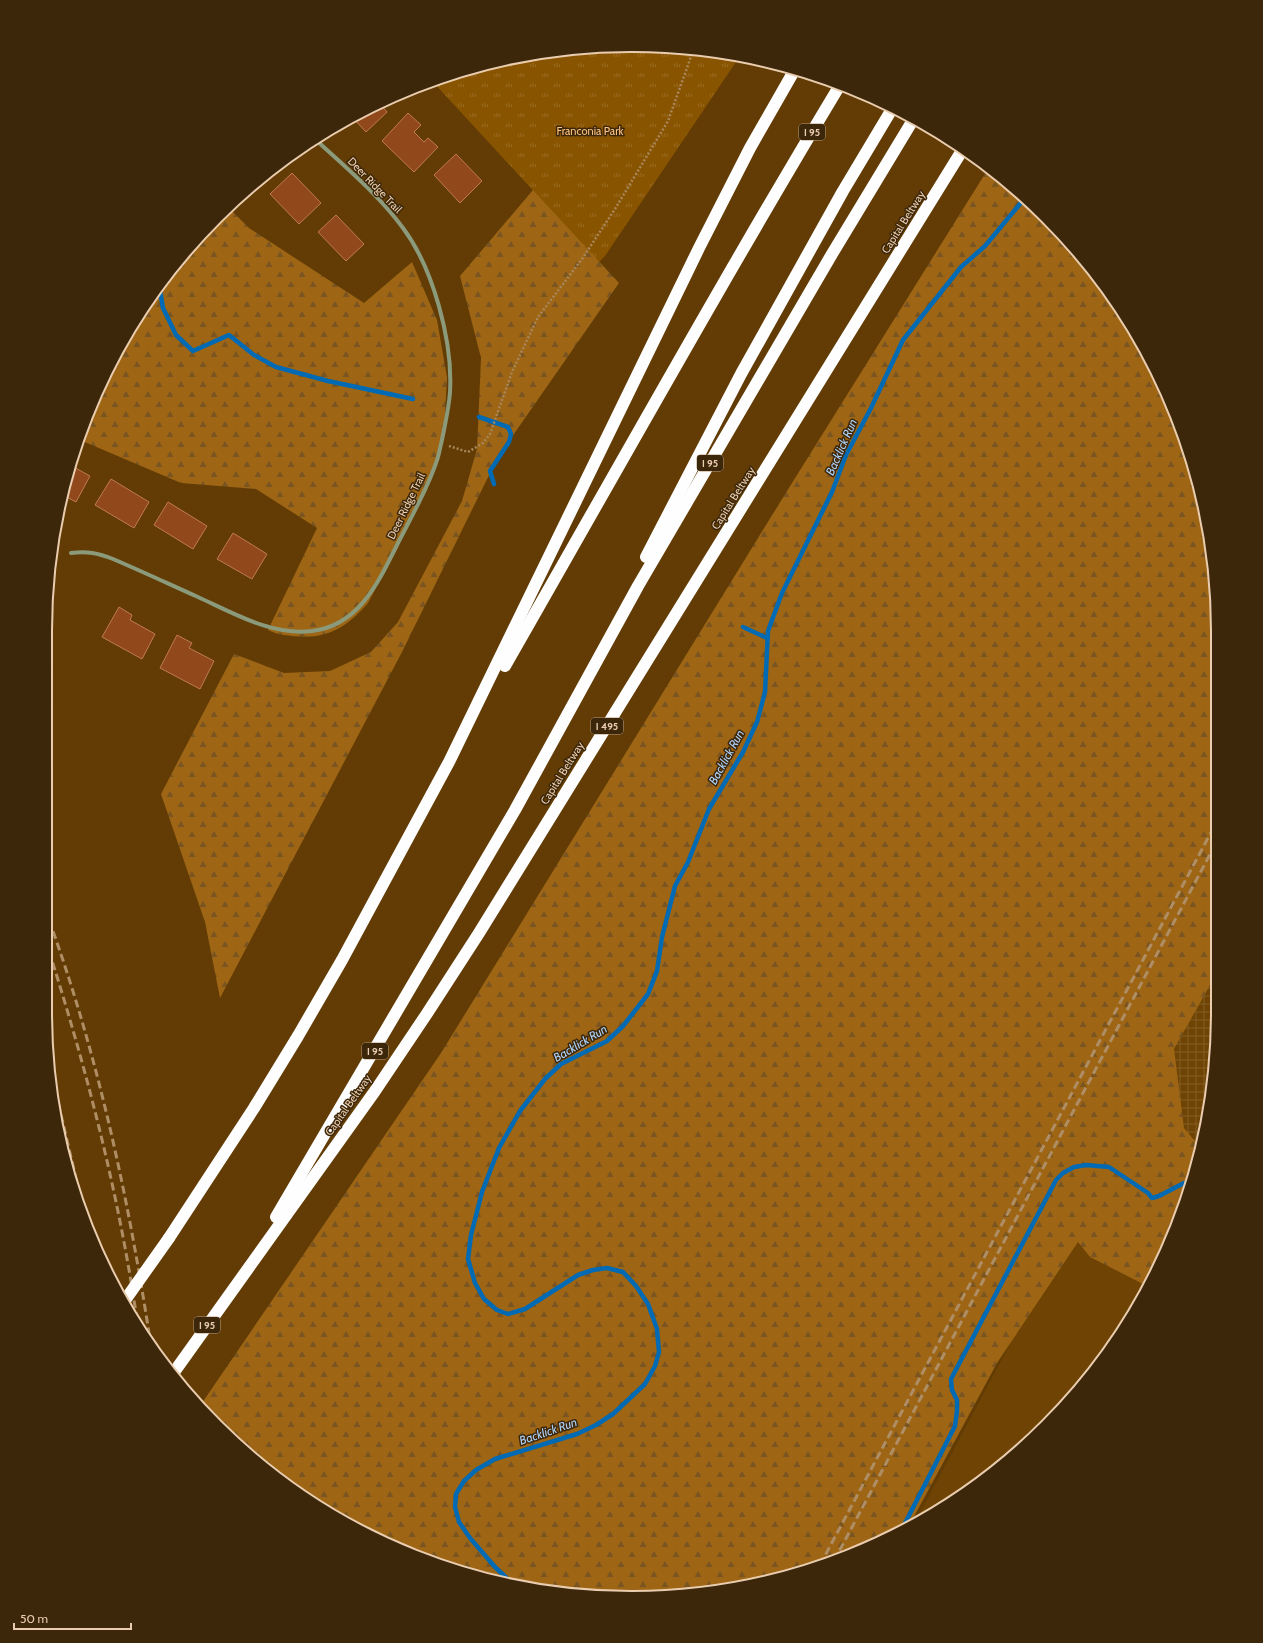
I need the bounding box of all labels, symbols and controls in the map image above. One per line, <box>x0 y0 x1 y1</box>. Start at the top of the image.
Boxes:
park label: Franconia Park <box>556 124 624 138</box>
road number: I 95 <box>799 124 825 140</box>
street label: Deer Ridge Trail <box>345 154 405 216</box>
street label: Capital Beltway <box>878 188 928 256</box>
water label: Backlick Run <box>822 417 860 477</box>
road number: I 95 <box>697 455 723 471</box>
street label: Capital Beltway <box>708 464 758 532</box>
street label: Deer Ridge Trail <box>384 470 428 542</box>
road number: I 495 <box>591 718 623 734</box>
water label: Backlick Run <box>705 727 747 787</box>
street label: Capital Beltway <box>537 739 587 807</box>
water label: Backlick Run <box>550 1021 610 1065</box>
road number: I 95 <box>362 1043 388 1059</box>
street label: Capital Beltway <box>322 1071 375 1138</box>
road number: I 95 <box>194 1317 220 1333</box>
water label: Backlick Run <box>517 1414 579 1448</box>
scale bar <box>14 1605 131 1631</box>
text: 50 m <box>20 1611 48 1626</box>

